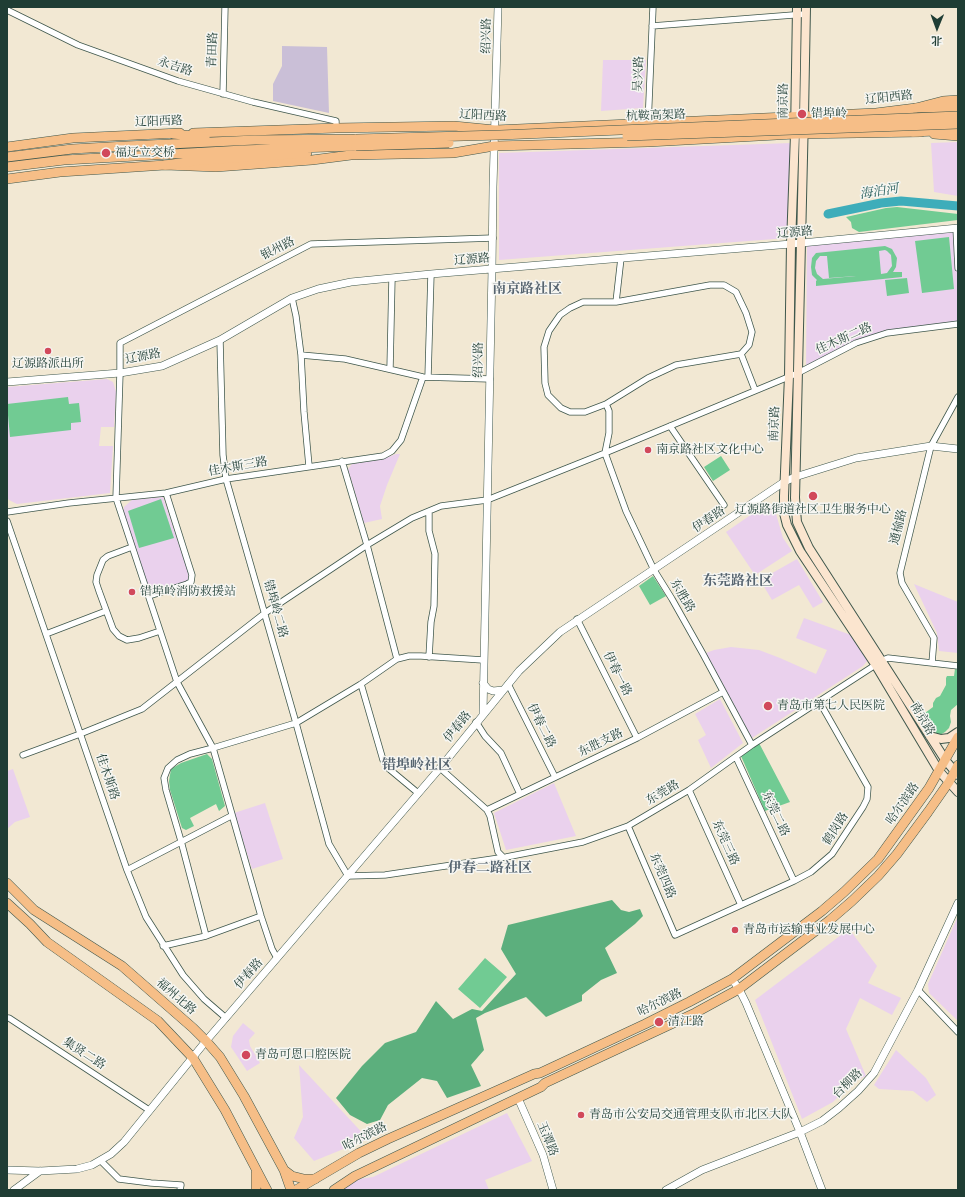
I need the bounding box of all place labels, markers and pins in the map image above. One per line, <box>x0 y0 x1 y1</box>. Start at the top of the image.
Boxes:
place label: 错埠岭 <box>811 107 847 121</box>
marker: 错埠岭 <box>796 108 808 120</box>
place label: 福辽立交桥 <box>115 146 175 160</box>
marker: 福辽立交桥 <box>100 147 112 159</box>
marker: 辽源路派出所 <box>43 346 53 356</box>
place label: 辽源路派出所 <box>12 357 84 371</box>
place label: 南京路社区文化中心 <box>656 443 764 457</box>
marker: 南京路社区文化中心 <box>643 445 653 455</box>
marker: 辽源路街道社区卫生服务中心 <box>807 490 819 502</box>
place label: 辽源路街道社区卫生服务中心 <box>735 503 891 517</box>
place label: 错埠岭消防救援站 <box>140 585 236 599</box>
marker: 错埠岭消防救援站 <box>127 587 137 597</box>
place label: 青岛市第七人民医院 <box>777 699 885 713</box>
marker: 青岛市第七人民医院 <box>762 700 774 712</box>
place label: 青岛市运输事业发展中心 <box>743 923 875 937</box>
marker: 青岛市运输事业发展中心 <box>730 925 740 935</box>
place label: 清江路 <box>668 1015 704 1029</box>
marker: 清江路 <box>653 1016 665 1028</box>
place label: 青岛可恩口腔医院 <box>255 1048 351 1062</box>
marker: 青岛可恩口腔医院 <box>240 1049 252 1061</box>
place label: 青岛市公安局交通管理支队市北区大队 <box>589 1108 793 1122</box>
marker: 青岛市公安局交通管理支队市北区大队 <box>576 1110 586 1120</box>

